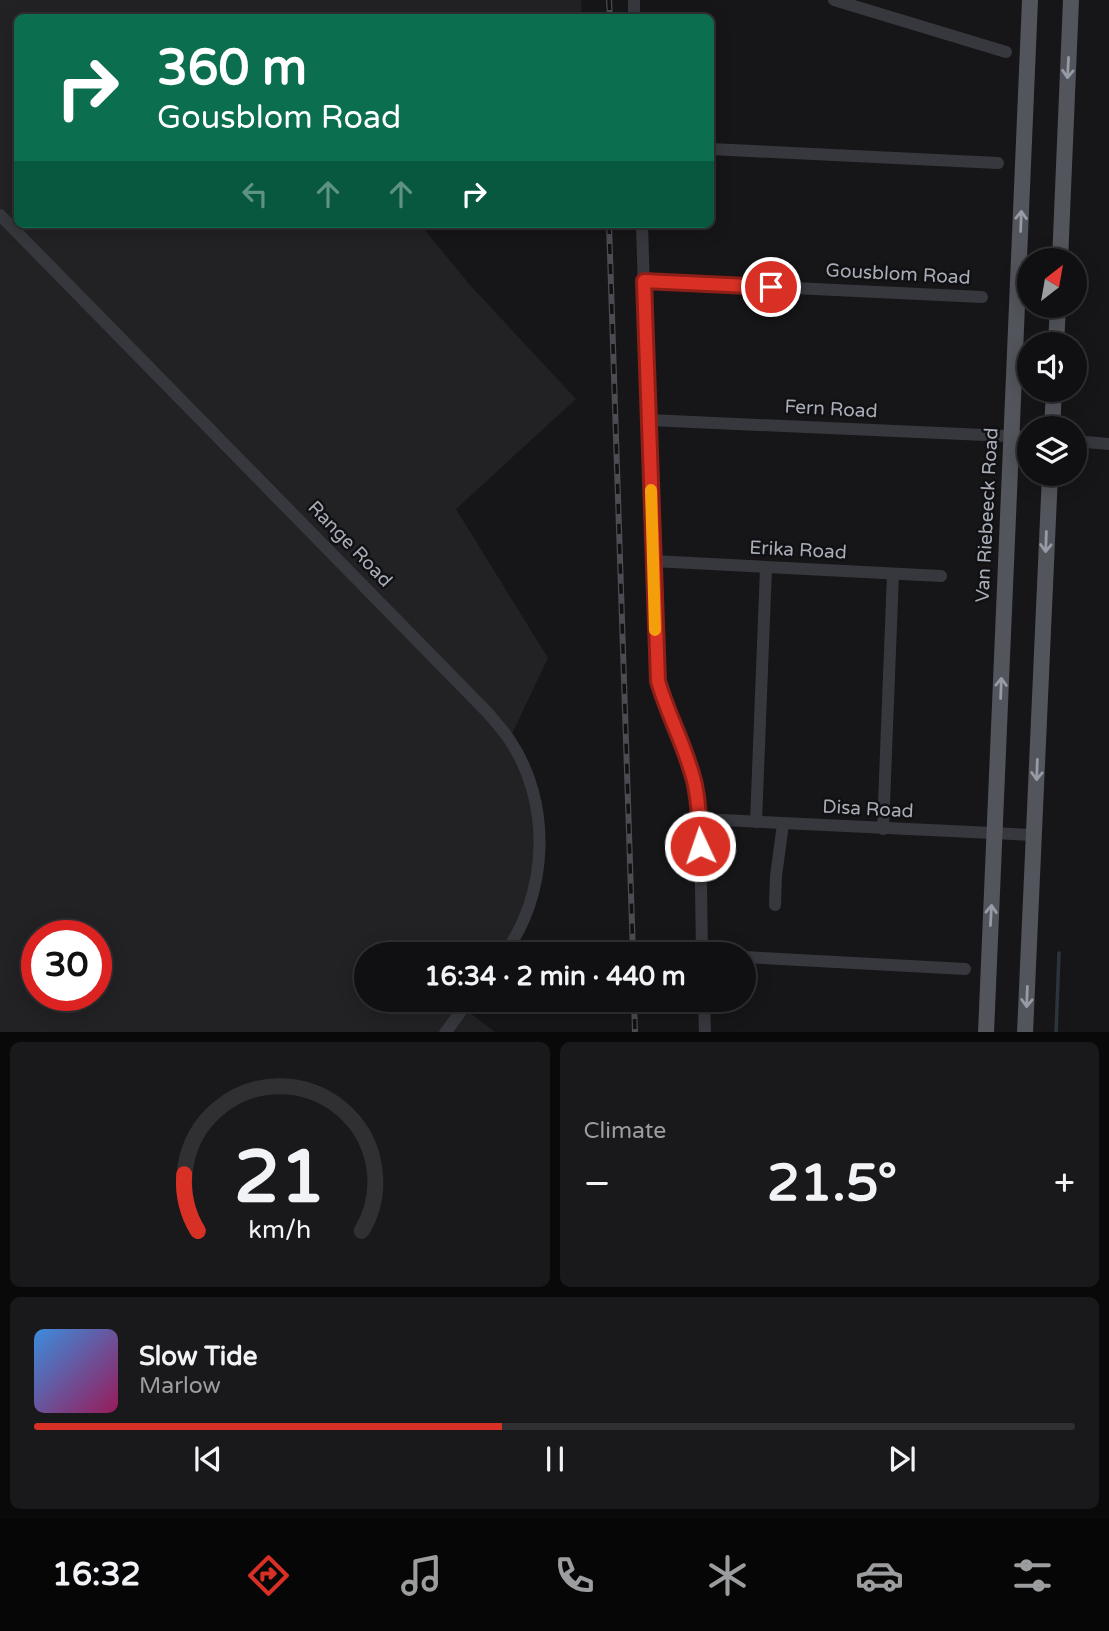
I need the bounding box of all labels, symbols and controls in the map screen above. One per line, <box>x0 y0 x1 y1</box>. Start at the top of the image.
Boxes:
text: 360 m <box>157 39 307 98</box>
icon: right <box>42 42 133 133</box>
one-way arrow <box>1062 56 1075 79</box>
text: Gousblom Road <box>157 99 401 137</box>
icon: left <box>236 175 274 213</box>
icon: ahead <box>309 175 347 213</box>
icon: ahead <box>382 175 420 213</box>
icon: right <box>455 175 493 213</box>
one-way arrow <box>1014 210 1027 233</box>
north arrow <box>1017 248 1087 318</box>
map controls <box>1017 248 1087 486</box>
pin <box>741 257 801 317</box>
street label: Gousblom Road <box>825 259 971 289</box>
icon: arrive <box>752 268 790 306</box>
button: sound <box>1017 332 1087 402</box>
street label: Fern Road <box>784 396 878 422</box>
button: layers <box>1017 416 1087 486</box>
street label: Van Riebeeck Road <box>971 427 1003 603</box>
street label: Range Road <box>303 496 397 592</box>
one-way arrow <box>1040 531 1053 554</box>
street label: Erika Road <box>749 536 847 564</box>
one-way arrow <box>994 677 1007 700</box>
one-way arrow <box>1030 758 1043 781</box>
street label: Disa Road <box>822 796 914 822</box>
position arrow <box>663 809 737 883</box>
one-way arrow <box>985 905 998 927</box>
speed limit sign: 30 <box>21 920 112 1011</box>
text: 16:34 · 2 min · 440 m <box>424 961 686 992</box>
one-way arrow <box>1020 985 1033 1008</box>
text: Climate <box>584 1117 666 1145</box>
text: 21 <box>234 1134 325 1222</box>
text: 21.5° <box>767 1152 897 1215</box>
text: − <box>584 1161 611 1207</box>
text: + <box>1054 1161 1075 1207</box>
text: km/h <box>248 1214 311 1244</box>
text: Slow Tide <box>139 1341 257 1372</box>
text: Marlow <box>139 1372 221 1400</box>
icon: previous <box>189 1440 227 1478</box>
icon: pause <box>536 1440 574 1478</box>
icon: next <box>883 1440 921 1478</box>
icon: directions <box>244 1551 293 1600</box>
icon: music <box>397 1551 446 1600</box>
icon: phone <box>550 1551 599 1600</box>
icon: climate <box>703 1551 752 1600</box>
icon: car <box>855 1551 904 1600</box>
icon: filters <box>1008 1551 1057 1600</box>
text: 16:32 <box>52 1556 141 1594</box>

